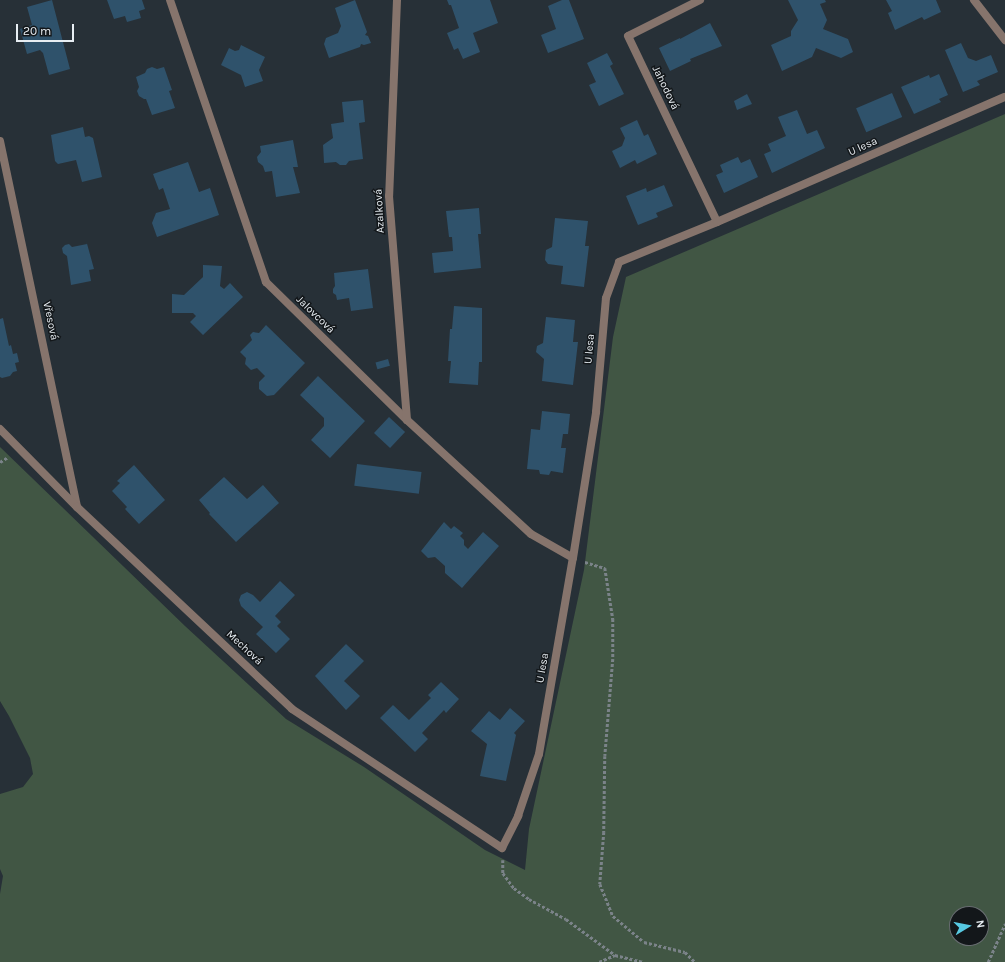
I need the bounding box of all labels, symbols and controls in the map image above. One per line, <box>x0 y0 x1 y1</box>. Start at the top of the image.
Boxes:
scale bar <box>18 16 76 42</box>
text: 20 m <box>23 24 51 38</box>
street label: Jahodová <box>649 64 681 112</box>
street label: U lesa <box>846 135 880 159</box>
street label: Azalková <box>372 188 388 234</box>
street label: Jalovcová <box>293 293 337 337</box>
street label: Vřesová <box>39 301 61 341</box>
street label: U lesa <box>582 333 598 365</box>
street label: Mechová <box>223 628 265 668</box>
street label: U lesa <box>534 652 552 684</box>
north arrow <box>949 906 989 946</box>
text: N <box>973 919 987 929</box>

